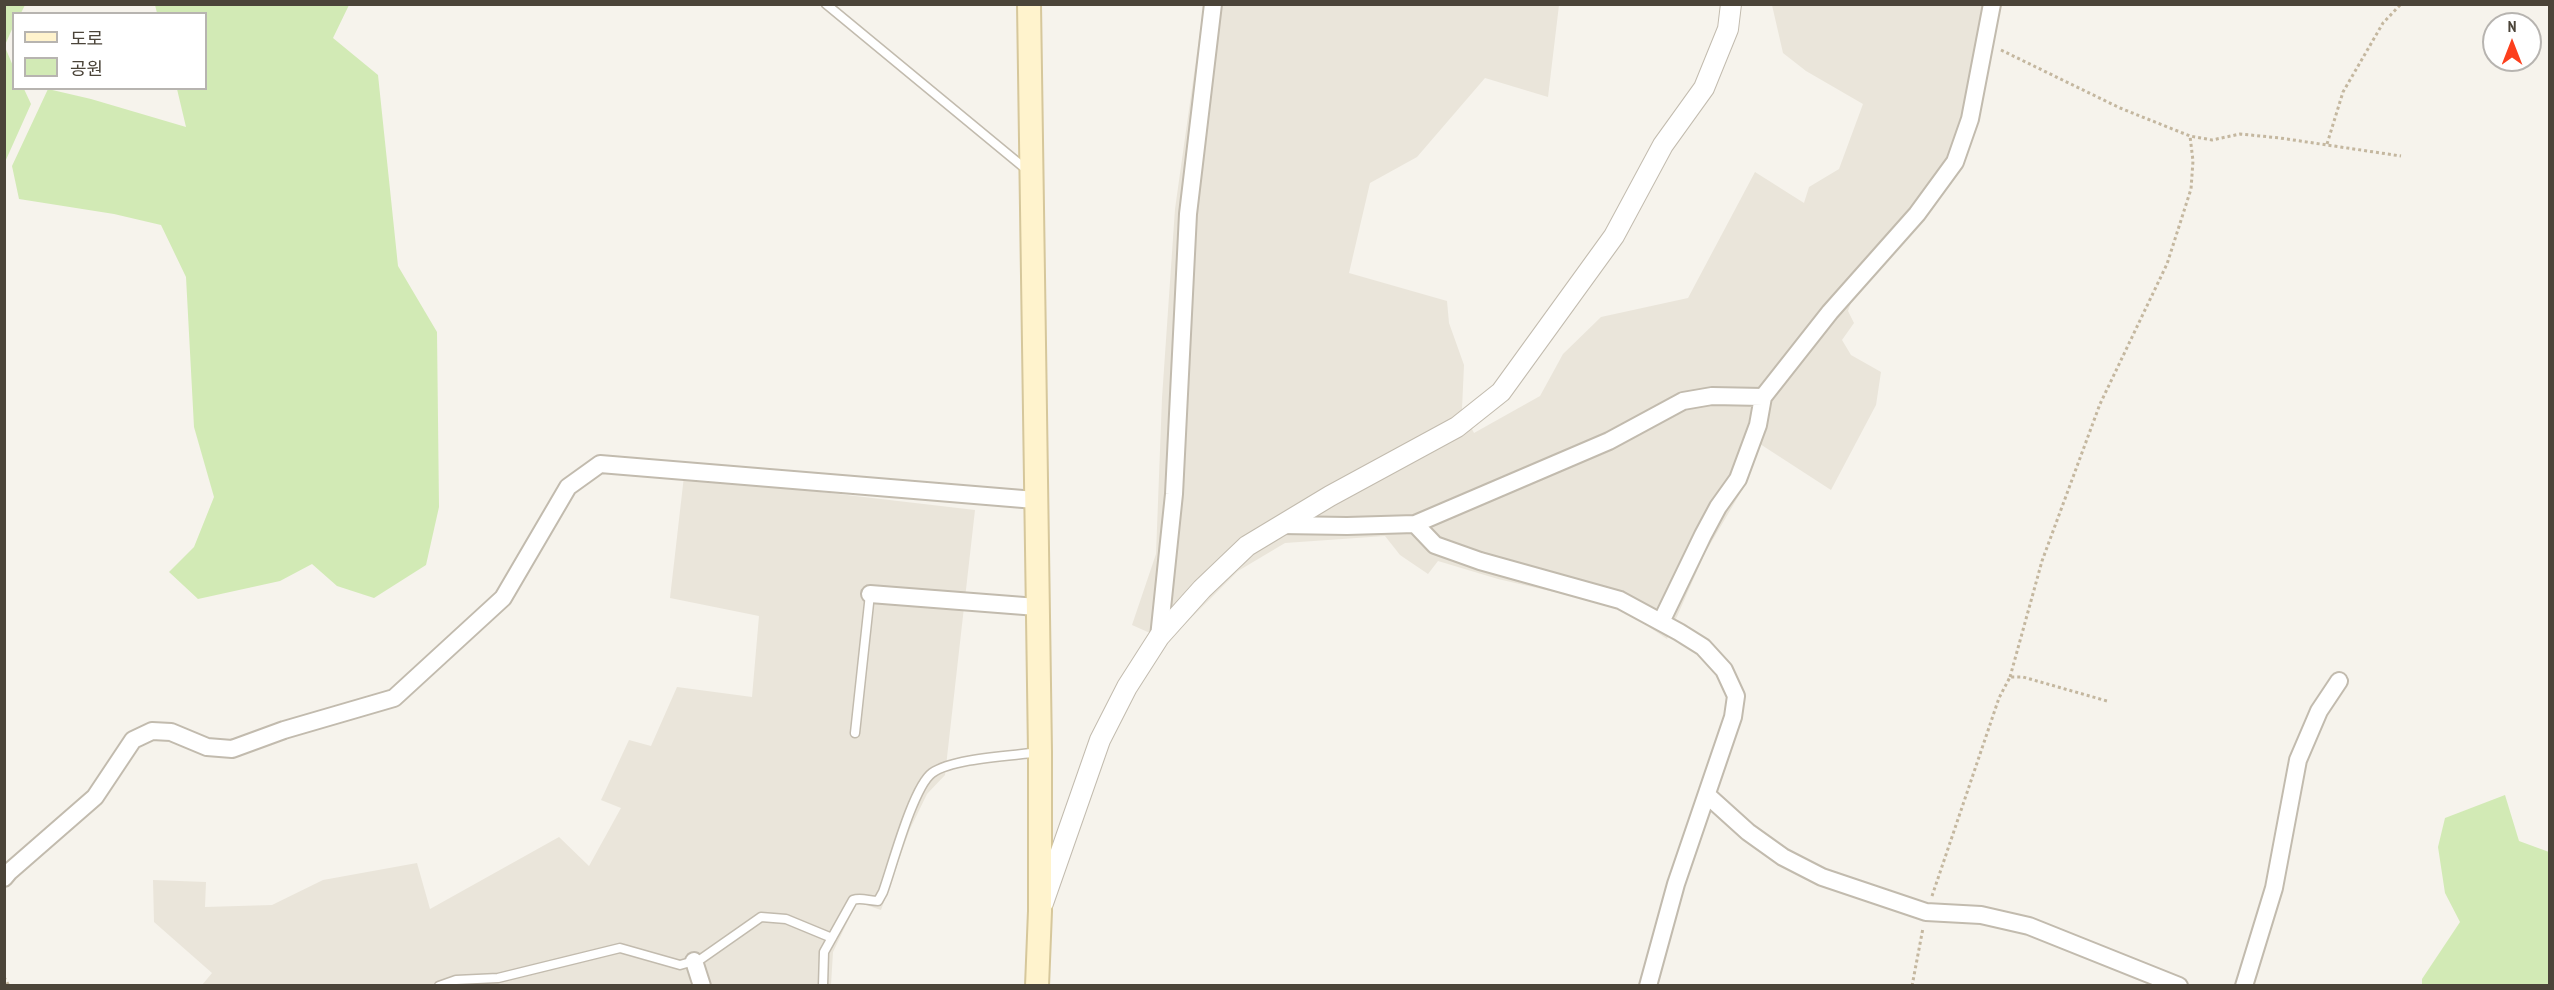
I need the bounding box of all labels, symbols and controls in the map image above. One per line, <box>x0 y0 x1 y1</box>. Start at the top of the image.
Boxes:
legend <box>12 12 207 90</box>
north arrow <box>2482 12 2542 72</box>
text: N <box>2508 16 2516 36</box>
text: 도로 <box>70 27 103 50</box>
text: 공원 <box>70 57 103 80</box>

